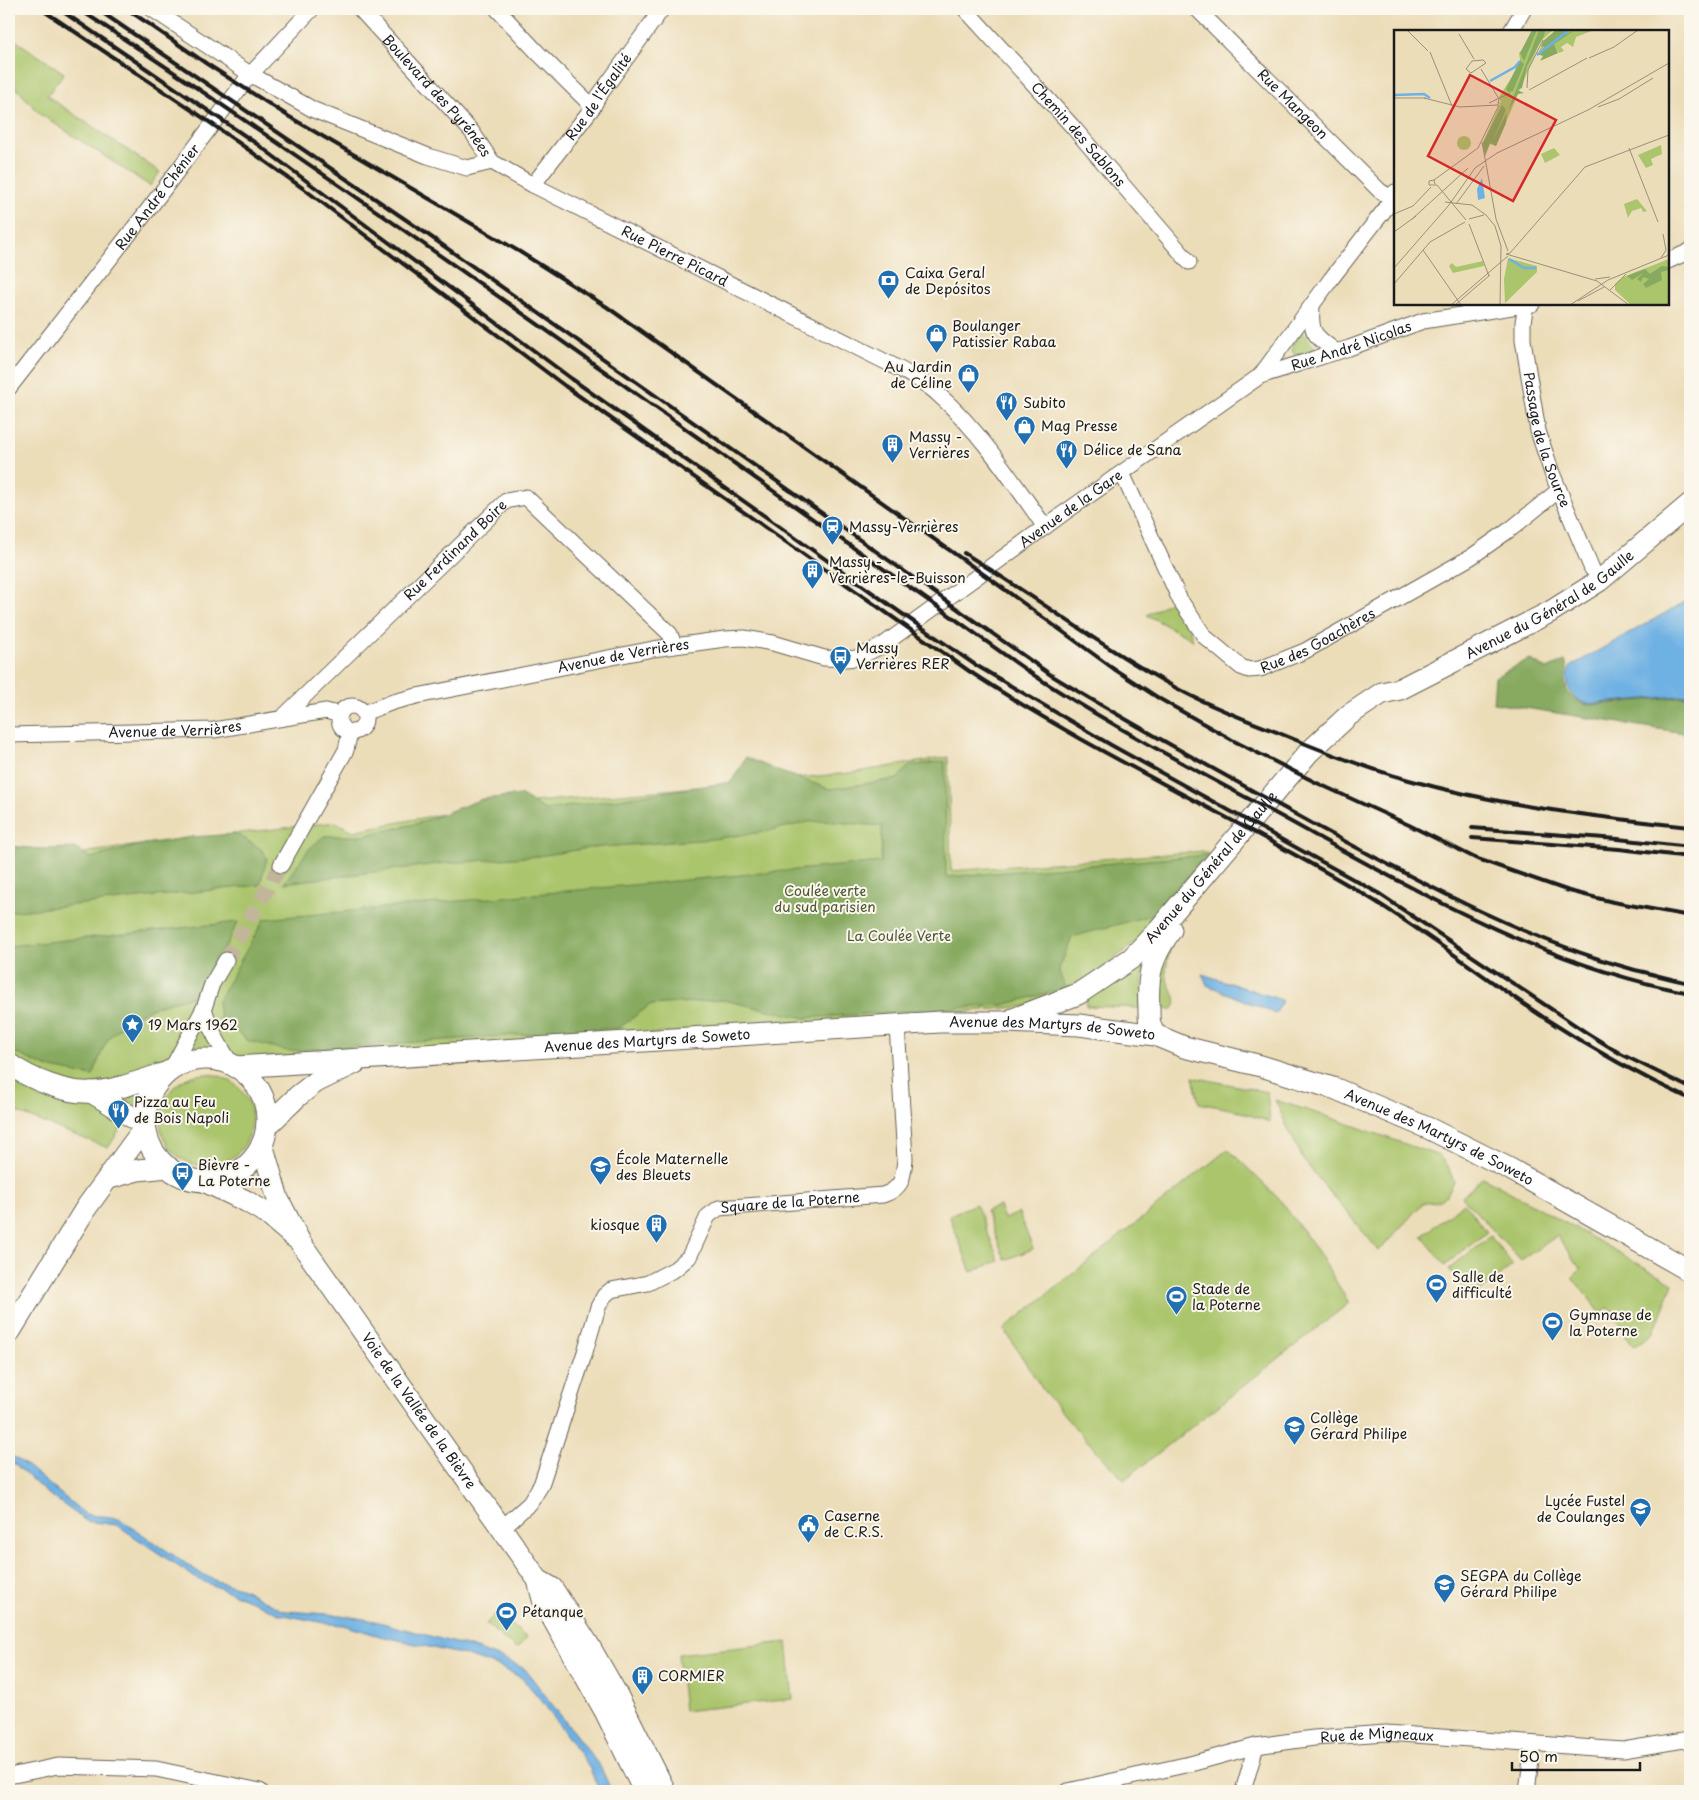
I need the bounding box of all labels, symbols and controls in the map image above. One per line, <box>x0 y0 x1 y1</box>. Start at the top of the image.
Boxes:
street label: Boulevard des Pyrénées <box>378 29 497 161</box>
inset map <box>1394 30 1669 305</box>
street label: Rue de l'Égalité <box>560 49 636 144</box>
street label: Rue Mangeon <box>1253 64 1333 144</box>
street label: Chemin des Sablons <box>1027 77 1131 191</box>
street label: Rue André Chénier <box>110 139 205 254</box>
street label: Rue Pierre Picard <box>618 220 732 291</box>
place label: Caixa Geral de Depósitos <box>905 262 990 299</box>
bank icon: Caixa Geral de Depósitos <box>877 269 901 300</box>
place label: Boulanger Patissier Rabaa <box>952 315 1056 352</box>
street label: Rue André Nicolas <box>1288 315 1414 376</box>
shop icon: Boulanger Patissier Rabaa <box>924 322 948 353</box>
place label: Au Jardin de Céline <box>884 356 952 393</box>
shop icon: Au Jardin de Céline <box>956 363 980 394</box>
street label: Passage de la Source <box>1518 370 1576 510</box>
restaurant icon: Subito <box>995 391 1019 422</box>
place label: Subito <box>1023 392 1066 413</box>
shop icon: Mag Presse <box>1013 414 1037 445</box>
place label: Mag Presse <box>1041 415 1118 436</box>
place label: Massy - Verrières <box>909 426 970 463</box>
building icon: Massy - Verrières <box>881 433 905 464</box>
restaurant icon: Délice de Sana <box>1055 438 1079 469</box>
place label: Délice de Sana <box>1083 439 1182 460</box>
street label: Avenue de la Gare <box>1015 464 1127 552</box>
street label: Rue Ferdinand Boire <box>399 495 511 605</box>
station icon: Massy-Verrières <box>821 515 845 546</box>
place label: Massy-Verrières <box>849 516 958 537</box>
street label: Avenue du Général de Gaulle <box>1462 545 1638 664</box>
place label: Massy - Verrières-le-Buisson <box>829 551 966 588</box>
building icon: Massy - Verrières-le-Buisson <box>801 558 825 589</box>
street label: Rue des Goachères <box>1257 602 1379 678</box>
street label: Avenue de Verrières <box>556 633 690 678</box>
place label: Massy Verrières RER <box>856 637 950 674</box>
bus stop icon: Massy Verrières RER <box>828 644 852 675</box>
street label: Avenue de Verrières <box>108 715 243 743</box>
street label: Avenue du Général de Gaulle <box>1140 786 1282 948</box>
park label: Coulée verte du sud parisien <box>774 880 876 917</box>
park label: La Coulée Verte <box>847 925 951 946</box>
street label: Avenue des Martyrs de Soweto <box>949 1011 1157 1045</box>
place icon: 19 Mars 1962 <box>120 1013 144 1044</box>
place label: 19 Mars 1962 <box>148 1014 238 1035</box>
street label: Avenue des Martyrs de Soweto <box>543 1023 751 1057</box>
street label: Avenue des Martyrs de Soweto <box>1342 1083 1538 1190</box>
place label: Pizza au Feu de Bois Napoli <box>134 1091 229 1128</box>
restaurant icon: Pizza au Feu de Bois Napoli <box>106 1098 130 1129</box>
place label: École Maternelle des Bleuets <box>616 1148 729 1185</box>
place label: Bièvre - La Poterne <box>198 1154 271 1191</box>
school or university icon: École Maternelle des Bleuets <box>588 1155 612 1186</box>
bus stop icon: Bièvre - La Poterne <box>170 1161 194 1192</box>
street label: Square de la Poterne <box>719 1186 861 1218</box>
building icon: kiosque <box>644 1213 668 1244</box>
place label: kiosque <box>590 1214 640 1235</box>
place label: Salle de difficulté <box>1452 1266 1513 1303</box>
sports icon: Salle de difficulté <box>1424 1273 1448 1304</box>
place label: Stade de la Poterne <box>1192 1278 1261 1315</box>
sports icon: Stade de la Poterne <box>1164 1285 1188 1316</box>
place label: Gymnase de la Poterne <box>1569 1304 1652 1341</box>
sports icon: Gymnase de la Poterne <box>1541 1311 1565 1342</box>
street label: Voie de la Vallée de la Bièvre <box>357 1328 482 1493</box>
place label: Collège Gérard Philipe <box>1310 1407 1407 1444</box>
school or university icon: Collège Gérard Philipe <box>1282 1414 1306 1445</box>
place label: Lycée Fustel de Coulanges <box>1537 1490 1625 1527</box>
school or university icon: Lycée Fustel de Coulanges <box>1629 1497 1653 1528</box>
place label: Caserne de C.R.S. <box>824 1505 884 1542</box>
public building icon: Caserne de C.R.S. <box>796 1512 820 1543</box>
place label: SEGPA du Collège Gérard Philipe <box>1460 1565 1582 1602</box>
school or university icon: SEGPA du Collège Gérard Philipe <box>1432 1572 1456 1603</box>
sports icon: Pétanque <box>494 1600 518 1631</box>
place label: Pétanque <box>522 1601 584 1622</box>
building icon: CORMIER <box>630 1664 654 1695</box>
place label: CORMIER <box>658 1665 725 1686</box>
street label: Rue de Migneaux <box>1319 1722 1434 1748</box>
scale bar <box>1512 1740 1639 1772</box>
text: 50 m <box>1519 1744 1558 1767</box>

